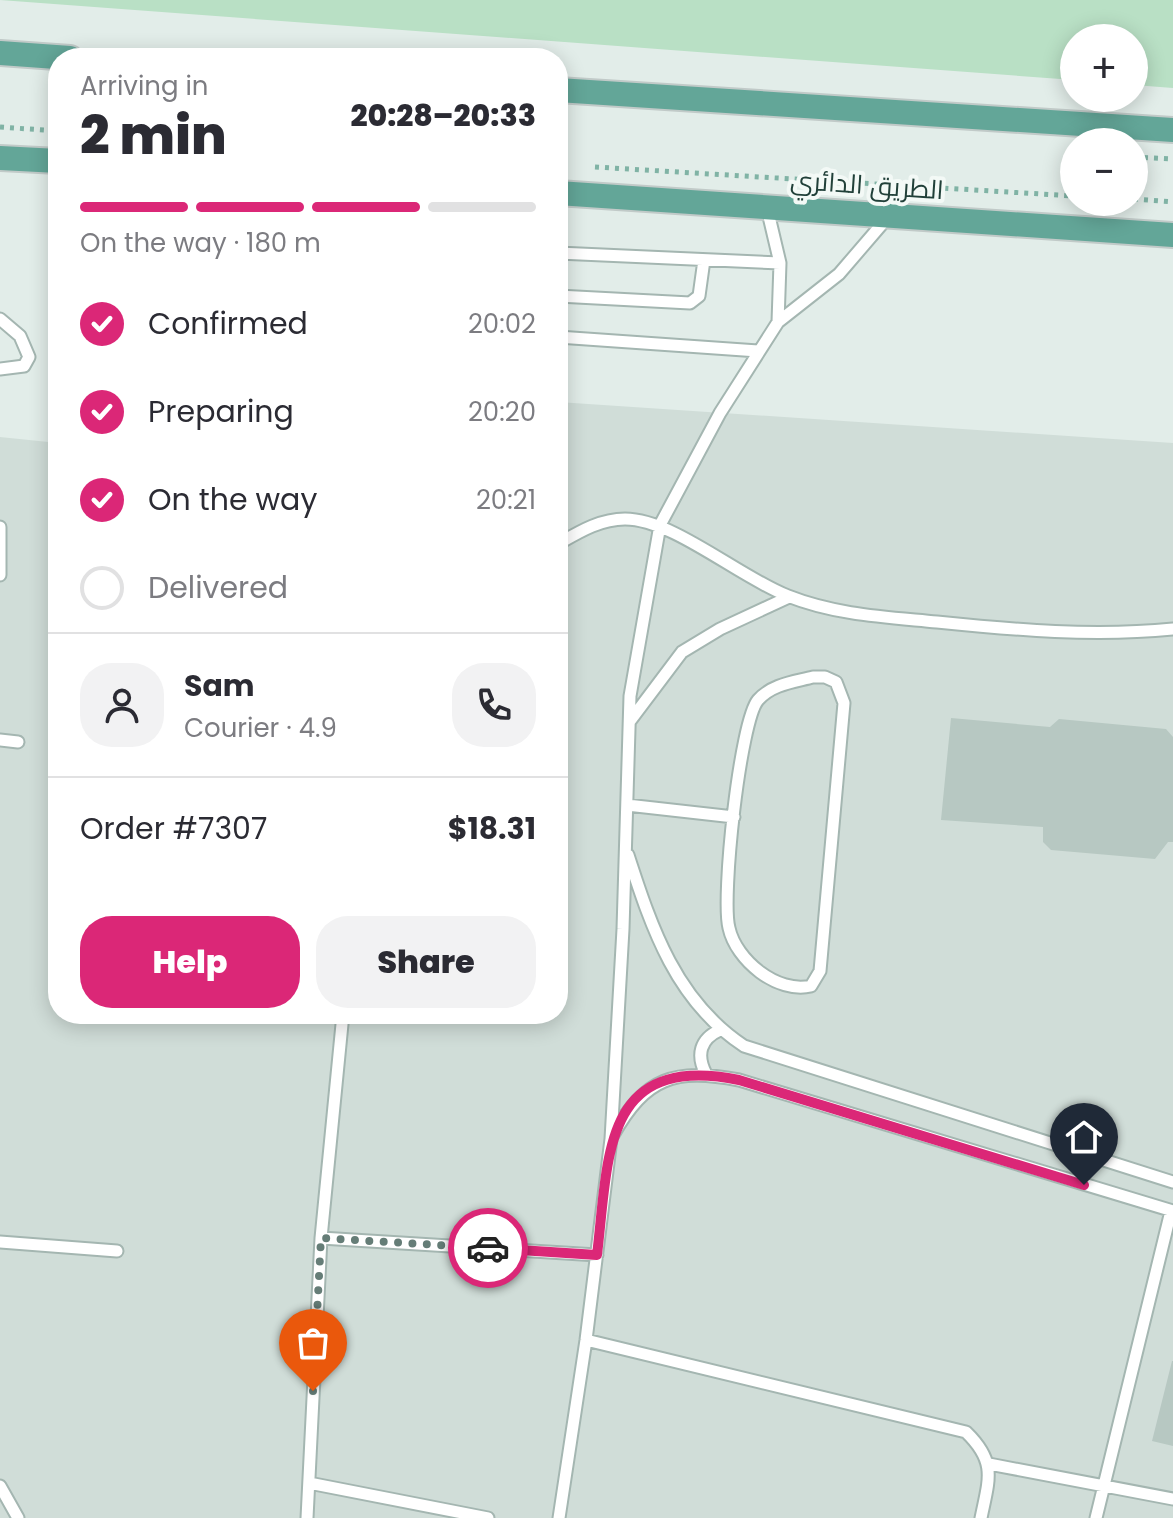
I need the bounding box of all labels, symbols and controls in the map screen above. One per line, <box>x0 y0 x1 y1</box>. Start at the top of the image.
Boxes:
map controls <box>1060 24 1148 216</box>
button: + <box>1060 24 1148 112</box>
text: Arriving in <box>80 68 209 104</box>
text: 20:28–20:33 <box>350 94 536 137</box>
text: 2 min <box>80 99 227 172</box>
button: − <box>1060 128 1148 216</box>
street label: الطريق الدائري <box>789 162 945 210</box>
text: On the way · 180 m <box>80 225 321 261</box>
icon: check <box>80 302 124 346</box>
text: Confirmed <box>148 302 308 345</box>
text: 20:02 <box>468 306 536 342</box>
icon: check <box>80 390 124 434</box>
text: Preparing <box>148 390 294 433</box>
text: 20:20 <box>468 394 536 430</box>
icon: check <box>80 478 124 522</box>
text: On the way <box>148 478 317 521</box>
text: 20:21 <box>476 482 536 518</box>
text: Delivered <box>148 566 288 609</box>
button: person <box>80 663 164 747</box>
button: phone <box>452 663 536 747</box>
text: Sam <box>184 664 255 707</box>
text: Courier · 4.9 <box>184 710 337 746</box>
text: Order #7307 <box>80 807 267 850</box>
text: $18.31 <box>448 807 536 850</box>
button: Help <box>80 916 300 1008</box>
button: Share <box>316 916 536 1008</box>
pin <box>1050 1103 1118 1185</box>
icon: home <box>1062 1115 1106 1159</box>
courier <box>448 1208 528 1288</box>
icon: car <box>466 1226 510 1270</box>
pin <box>279 1309 347 1391</box>
icon: bag <box>291 1321 335 1365</box>

